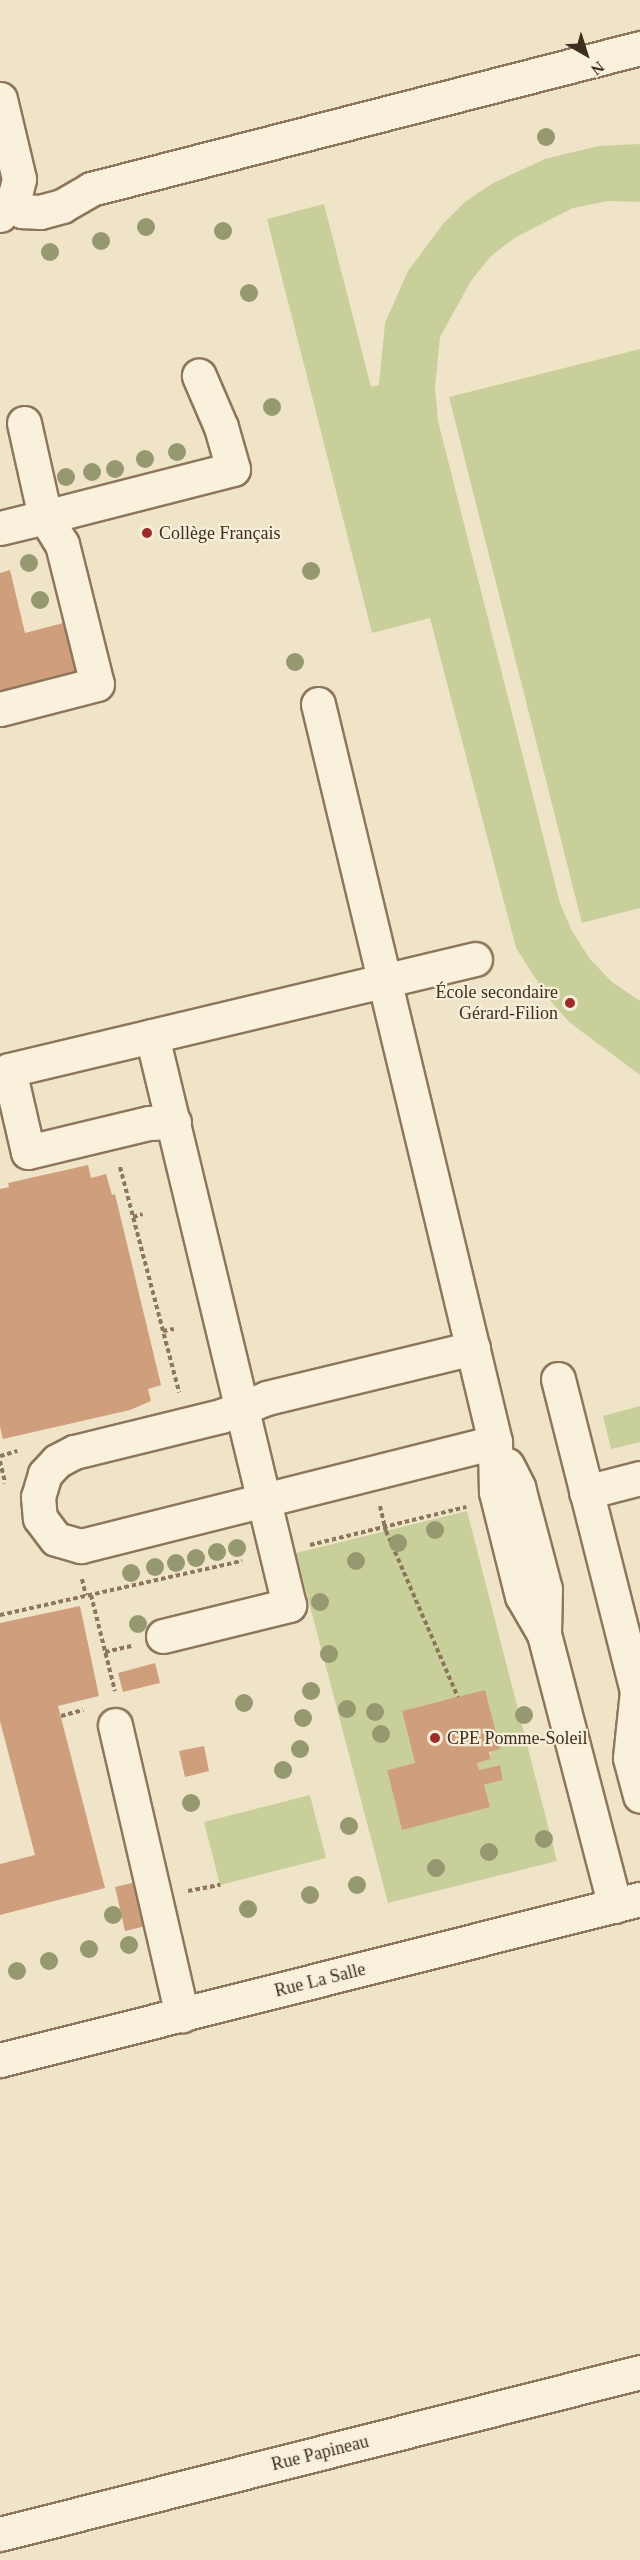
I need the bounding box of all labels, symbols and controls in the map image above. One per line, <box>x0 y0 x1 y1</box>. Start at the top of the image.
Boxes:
north arrow <box>556 24 616 84</box>
text: N <box>588 58 607 79</box>
place label: Collège Français <box>159 522 280 544</box>
marker: Collège Français <box>140 526 154 540</box>
place label: École secondaire Gérard-Filion <box>436 982 558 1024</box>
marker: École secondaire Gérard-Filion <box>563 996 577 1010</box>
place label: CPE Pomme-Soleil <box>447 1727 588 1749</box>
marker: CPE Pomme-Soleil <box>428 1731 442 1745</box>
street label: Rue La Salle <box>272 1958 368 2002</box>
street label: Rue Papineau <box>269 2430 371 2476</box>

